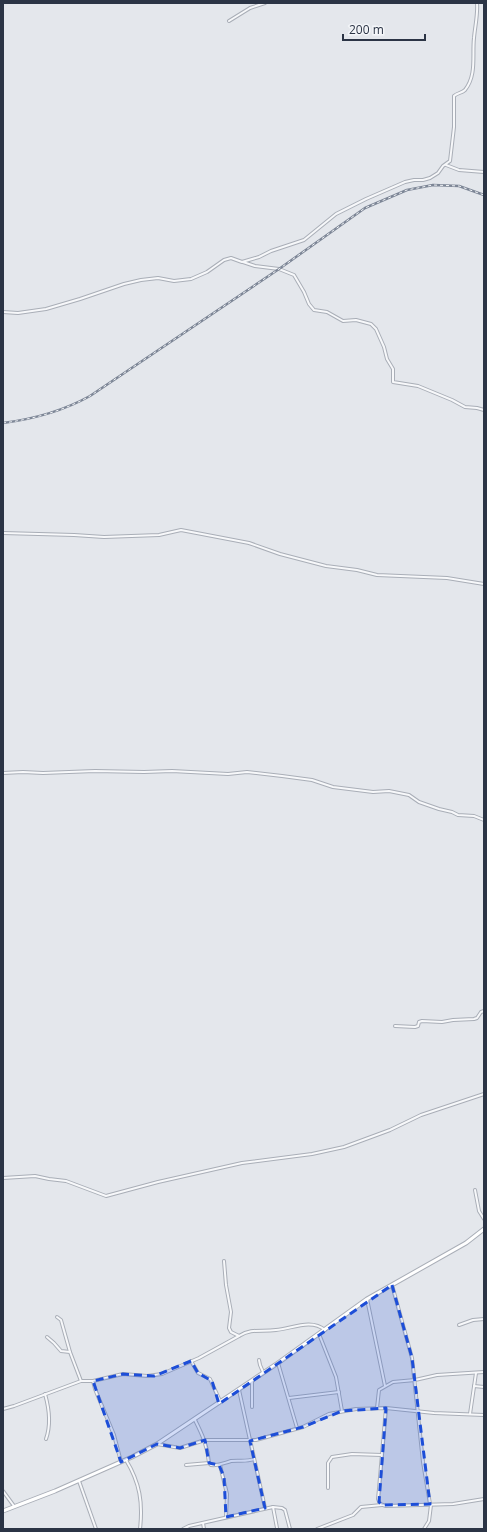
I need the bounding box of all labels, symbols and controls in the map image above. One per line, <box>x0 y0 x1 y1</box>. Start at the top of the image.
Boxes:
scale bar <box>343 16 425 42</box>
text: 200 m <box>349 21 384 38</box>

